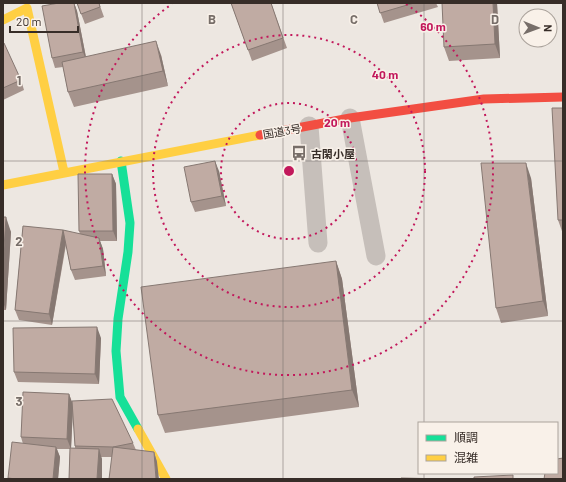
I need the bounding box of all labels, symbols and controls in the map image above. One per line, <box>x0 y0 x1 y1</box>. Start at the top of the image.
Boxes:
scale bar <box>10 8 78 34</box>
north arrow <box>518 8 558 48</box>
text: B <box>208 11 216 27</box>
text: C <box>350 11 358 27</box>
text: D <box>491 11 499 27</box>
text: 20 m <box>16 14 42 28</box>
text: 60 m <box>420 19 446 33</box>
text: N <box>542 24 555 32</box>
text: 40 m <box>372 67 398 81</box>
text: 1 <box>17 72 21 88</box>
text: 20 m <box>324 115 350 129</box>
street label: 国道3号 <box>262 121 302 141</box>
bus stop icon: 古閑小屋 <box>290 144 308 162</box>
place label: 古閑小屋 <box>311 147 355 160</box>
centre of rings <box>282 164 296 178</box>
text: 2 <box>15 233 23 249</box>
text: 3 <box>15 393 23 409</box>
legend <box>418 422 558 474</box>
text: 順調 <box>454 430 478 444</box>
text: 混雑 <box>454 450 478 464</box>

